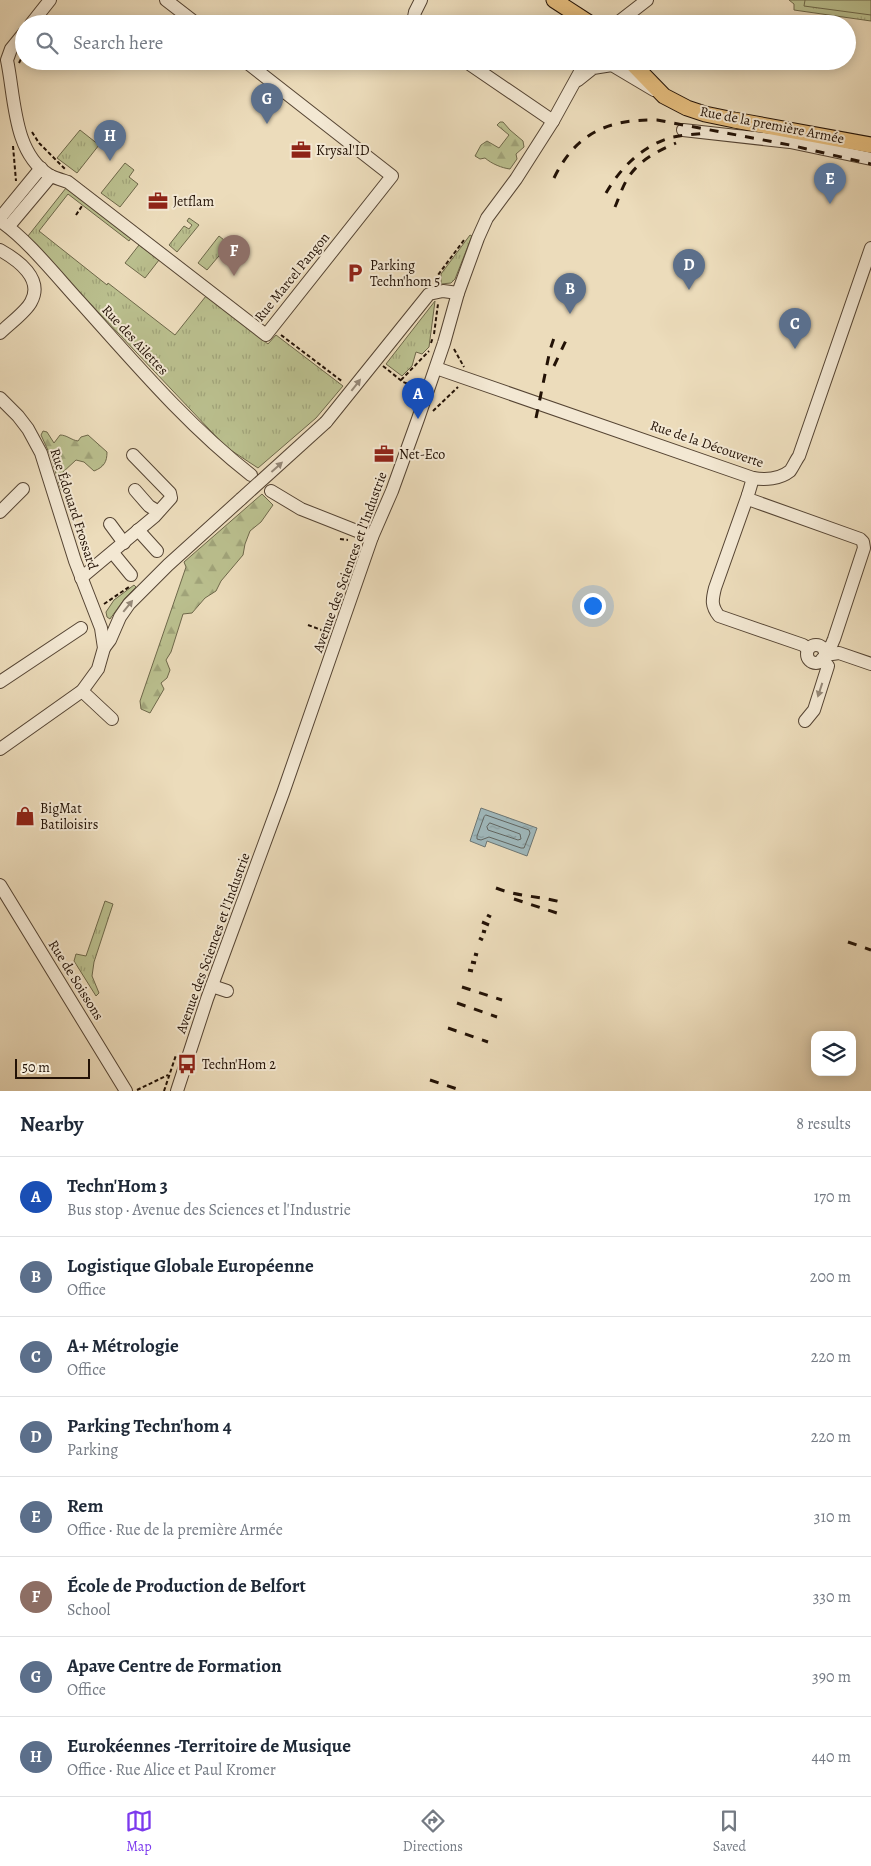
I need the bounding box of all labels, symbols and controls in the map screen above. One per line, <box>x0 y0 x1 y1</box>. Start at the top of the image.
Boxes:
search box <box>15 15 856 70</box>
icon: search <box>33 29 61 57</box>
text: Search here <box>73 30 163 56</box>
pin: G <box>251 83 283 124</box>
street label: Rue de la première Armée <box>698 102 846 148</box>
pin: H <box>94 120 126 161</box>
office icon: Krysal'ID <box>290 139 312 161</box>
place label: Krysal'ID <box>316 141 370 160</box>
pin: E <box>814 163 846 204</box>
office icon: Jetflam <box>147 190 169 212</box>
place label: Jetflam <box>173 192 214 211</box>
street label: Rue Marcel Pangon <box>250 228 334 326</box>
pin: F <box>218 235 250 276</box>
pin: D <box>673 249 705 290</box>
place label: Parking Techn'hom 5 <box>370 256 440 291</box>
parking icon: Parking Techn'hom 5 <box>344 262 366 284</box>
pin: B <box>554 273 586 314</box>
street label: Rue des Ailettes <box>97 301 173 379</box>
pin: C <box>779 308 811 349</box>
pin: A <box>402 378 434 419</box>
one-way arrow <box>351 379 362 392</box>
street label: Rue de la Découverte <box>648 416 766 472</box>
office icon: Net-Eco <box>373 443 395 465</box>
place label: Net-Eco <box>399 445 445 464</box>
street label: Rue Édouard Frossard <box>45 446 103 572</box>
one-way arrow <box>270 461 282 473</box>
street label: Avenue des Sciences et l'Industrie <box>308 469 392 656</box>
your location <box>580 593 606 619</box>
one-way arrow <box>122 600 133 613</box>
one-way arrow <box>816 683 823 698</box>
place label: BigMat Batiloisirs <box>40 799 98 834</box>
shop icon: BigMat Batiloisirs <box>14 805 36 827</box>
street label: Avenue des Sciences et l'Industrie <box>171 850 255 1037</box>
street label: Rue de Soissons <box>44 936 108 1024</box>
map controls <box>811 1031 856 1076</box>
button: layers <box>811 1031 856 1076</box>
bus stop icon: Techn'Hom 2 <box>176 1053 198 1075</box>
place label: Techn'Hom 2 <box>202 1055 276 1074</box>
scale bar <box>15 1056 90 1079</box>
text: 50 m <box>22 1058 50 1077</box>
text: Nearby <box>20 1110 83 1138</box>
text: 8 results <box>796 1113 851 1135</box>
text: Techn'Hom 3 <box>67 1173 168 1199</box>
text: A <box>31 1186 41 1208</box>
text: 170 m <box>814 1186 851 1208</box>
text: Bus stop · Avenue des Sciences et l'Industrie <box>67 1199 351 1221</box>
text: Logistique Globale Européenne <box>67 1253 314 1279</box>
text: B <box>31 1266 41 1288</box>
text: 200 m <box>810 1266 851 1288</box>
text: Office <box>67 1279 106 1301</box>
text: A+ Métrologie <box>67 1333 179 1359</box>
text: C <box>31 1346 41 1368</box>
text: 220 m <box>811 1346 851 1368</box>
text: Office <box>67 1359 106 1381</box>
text: Parking Techn'hom 4 <box>67 1413 232 1439</box>
text: D <box>30 1426 42 1448</box>
text: 220 m <box>811 1426 851 1448</box>
text: Parking <box>67 1439 118 1461</box>
text: Rem <box>67 1493 103 1519</box>
text: E <box>31 1506 41 1528</box>
text: 310 m <box>814 1506 851 1528</box>
text: Office · Rue de la première Armée <box>67 1519 283 1541</box>
text: École de Production de Belfort <box>67 1573 306 1599</box>
text: F <box>32 1586 40 1608</box>
text: 330 m <box>813 1586 851 1608</box>
text: School <box>67 1599 110 1621</box>
text: Apave Centre de Formation <box>67 1653 282 1679</box>
text: G <box>31 1666 41 1688</box>
text: 390 m <box>812 1666 851 1688</box>
text: Office <box>67 1679 106 1701</box>
text: Eurokéennes -Territoire de Musique <box>67 1733 351 1759</box>
text: H <box>30 1746 42 1768</box>
text: 440 m <box>811 1746 851 1768</box>
text: Office · Rue Alice et Paul Kromer <box>67 1759 276 1781</box>
tab: Map <box>125 1807 153 1856</box>
tab: Directions <box>403 1807 463 1856</box>
tab: Saved <box>713 1807 746 1856</box>

